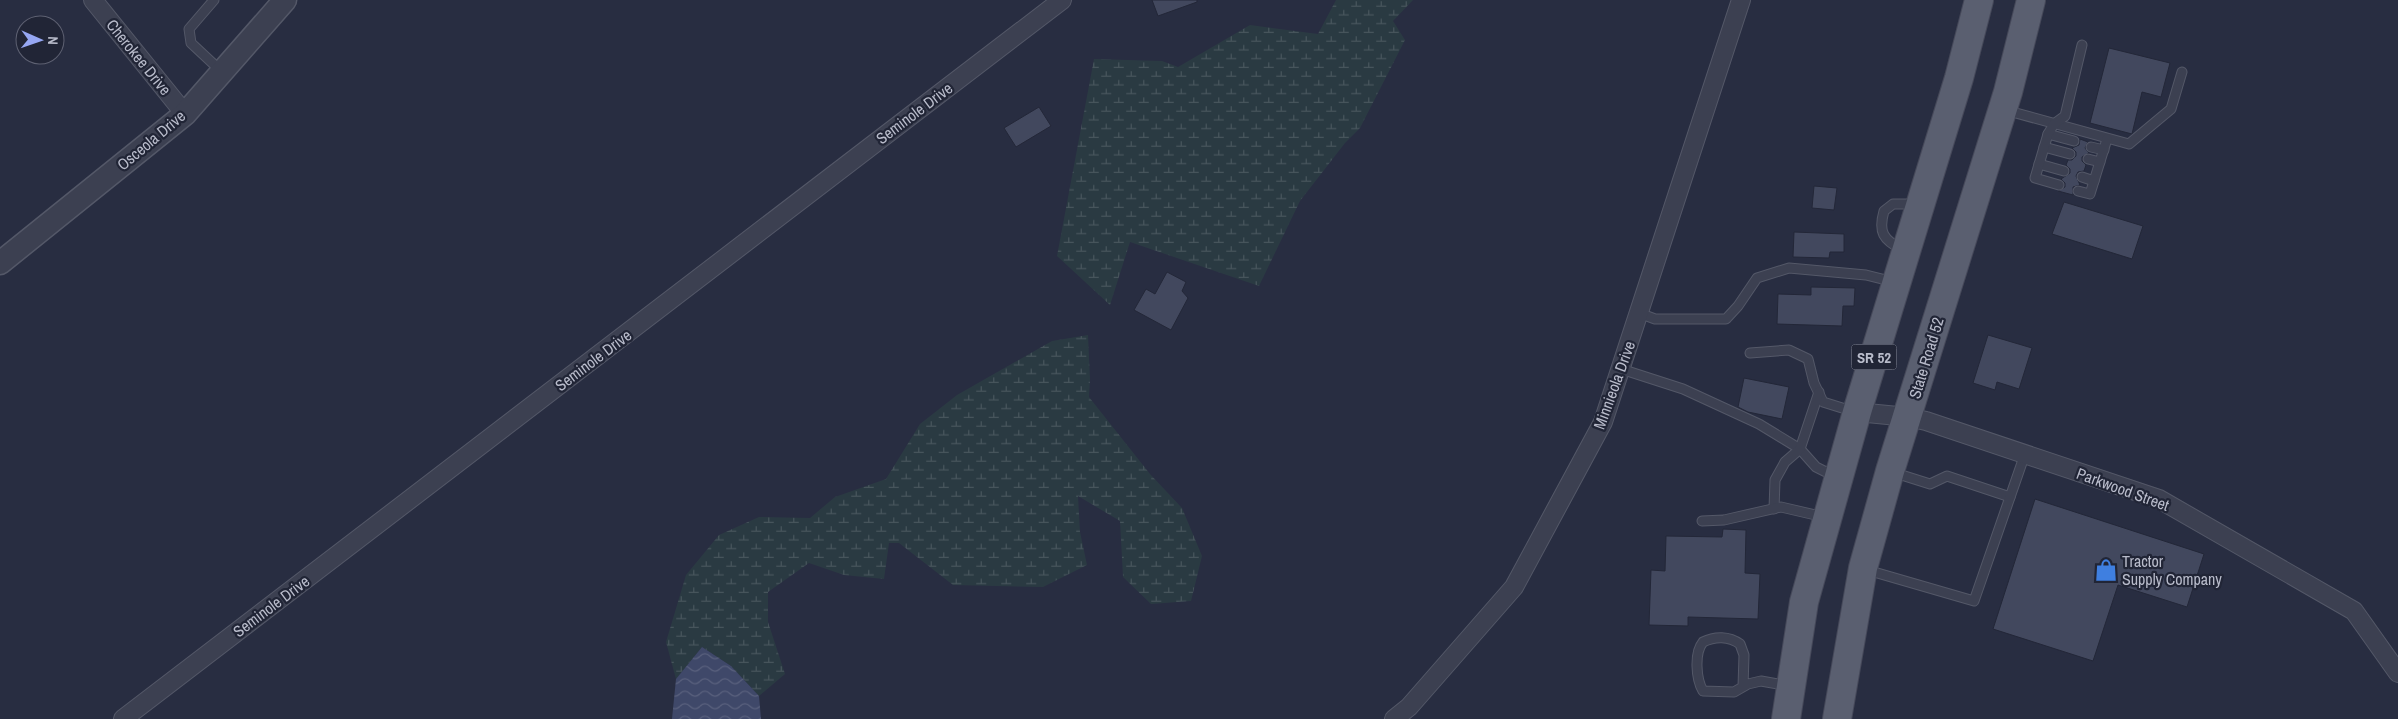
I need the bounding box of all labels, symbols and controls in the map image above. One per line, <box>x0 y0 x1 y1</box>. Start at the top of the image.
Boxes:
street label: Cherokee Drive <box>102 14 176 100</box>
north arrow <box>15 15 65 65</box>
text: N <box>44 36 62 45</box>
street label: Seminole Drive <box>871 77 957 149</box>
street label: Osceola Drive <box>112 105 190 175</box>
street label: State Road 52 <box>1903 315 1949 401</box>
street label: Seminole Drive <box>550 324 636 396</box>
street label: Minnieola Drive <box>1588 338 1640 432</box>
road number: SR 52 <box>1852 344 1896 370</box>
street label: Parkwood Street <box>2074 462 2173 516</box>
place label: Tractor Supply Company <box>2122 550 2222 590</box>
shop icon: Tractor Supply Company <box>2093 557 2119 583</box>
street label: Seminole Drive <box>228 570 314 642</box>

